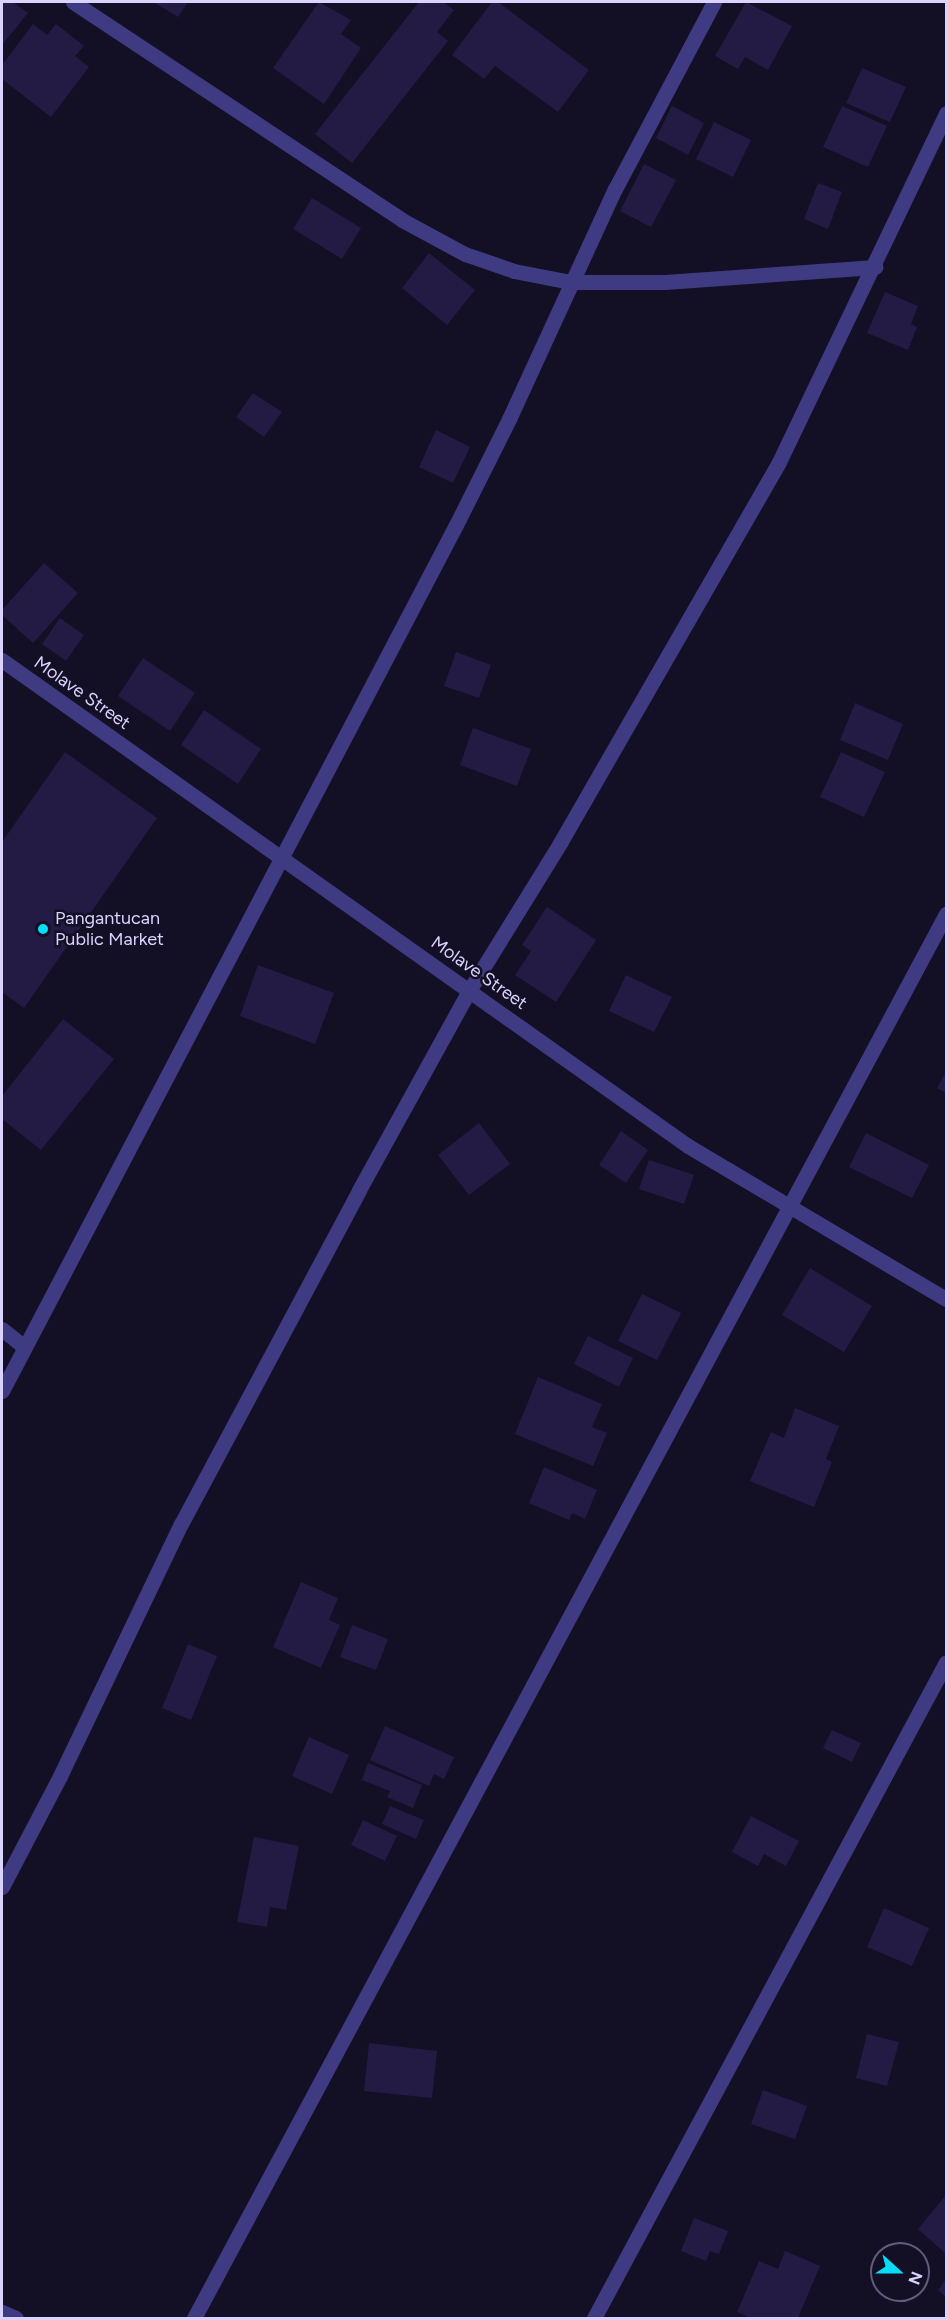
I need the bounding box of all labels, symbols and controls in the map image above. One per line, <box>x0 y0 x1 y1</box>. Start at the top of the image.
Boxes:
street label: Molave Street <box>30 652 134 734</box>
place label: Pangantucan Public Market <box>55 908 164 950</box>
marker: Pangantucan Public Market <box>36 922 50 936</box>
street label: Molave Street <box>427 932 531 1014</box>
north arrow <box>870 2242 930 2302</box>
text: N <box>904 2269 926 2287</box>

